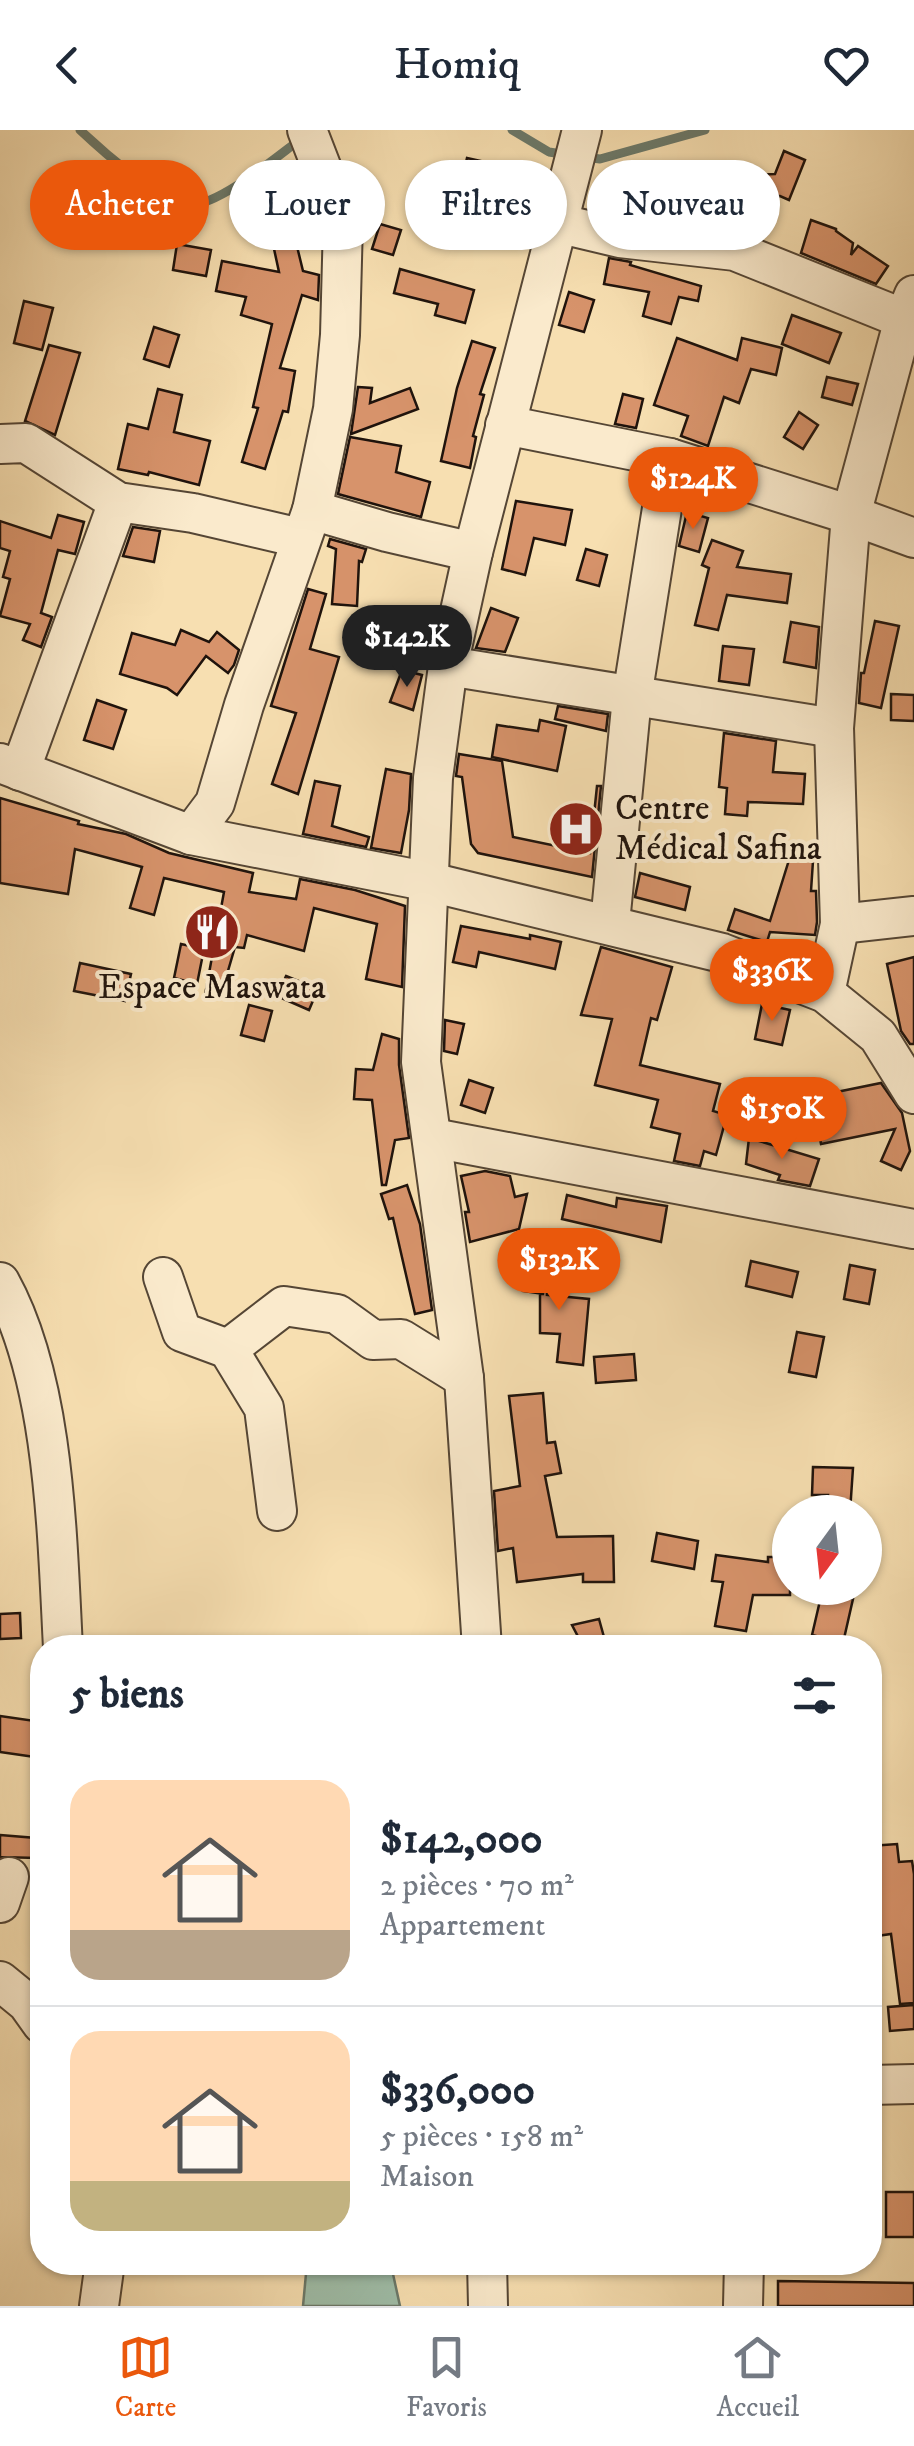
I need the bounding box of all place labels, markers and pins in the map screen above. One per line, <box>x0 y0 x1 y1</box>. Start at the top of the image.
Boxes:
pin: $124K <box>623 447 763 532</box>
pin: $142K <box>337 605 477 690</box>
place label: Centre Médical Safina <box>615 787 822 871</box>
hospital icon: Centre Médical Safina <box>546 799 606 859</box>
restaurant icon: Espace Maswata <box>182 902 242 962</box>
pin: $336K <box>702 939 842 1024</box>
place label: Espace Maswata <box>98 966 326 1010</box>
pin: $150K <box>712 1077 852 1162</box>
pin: $132K <box>489 1228 629 1313</box>

